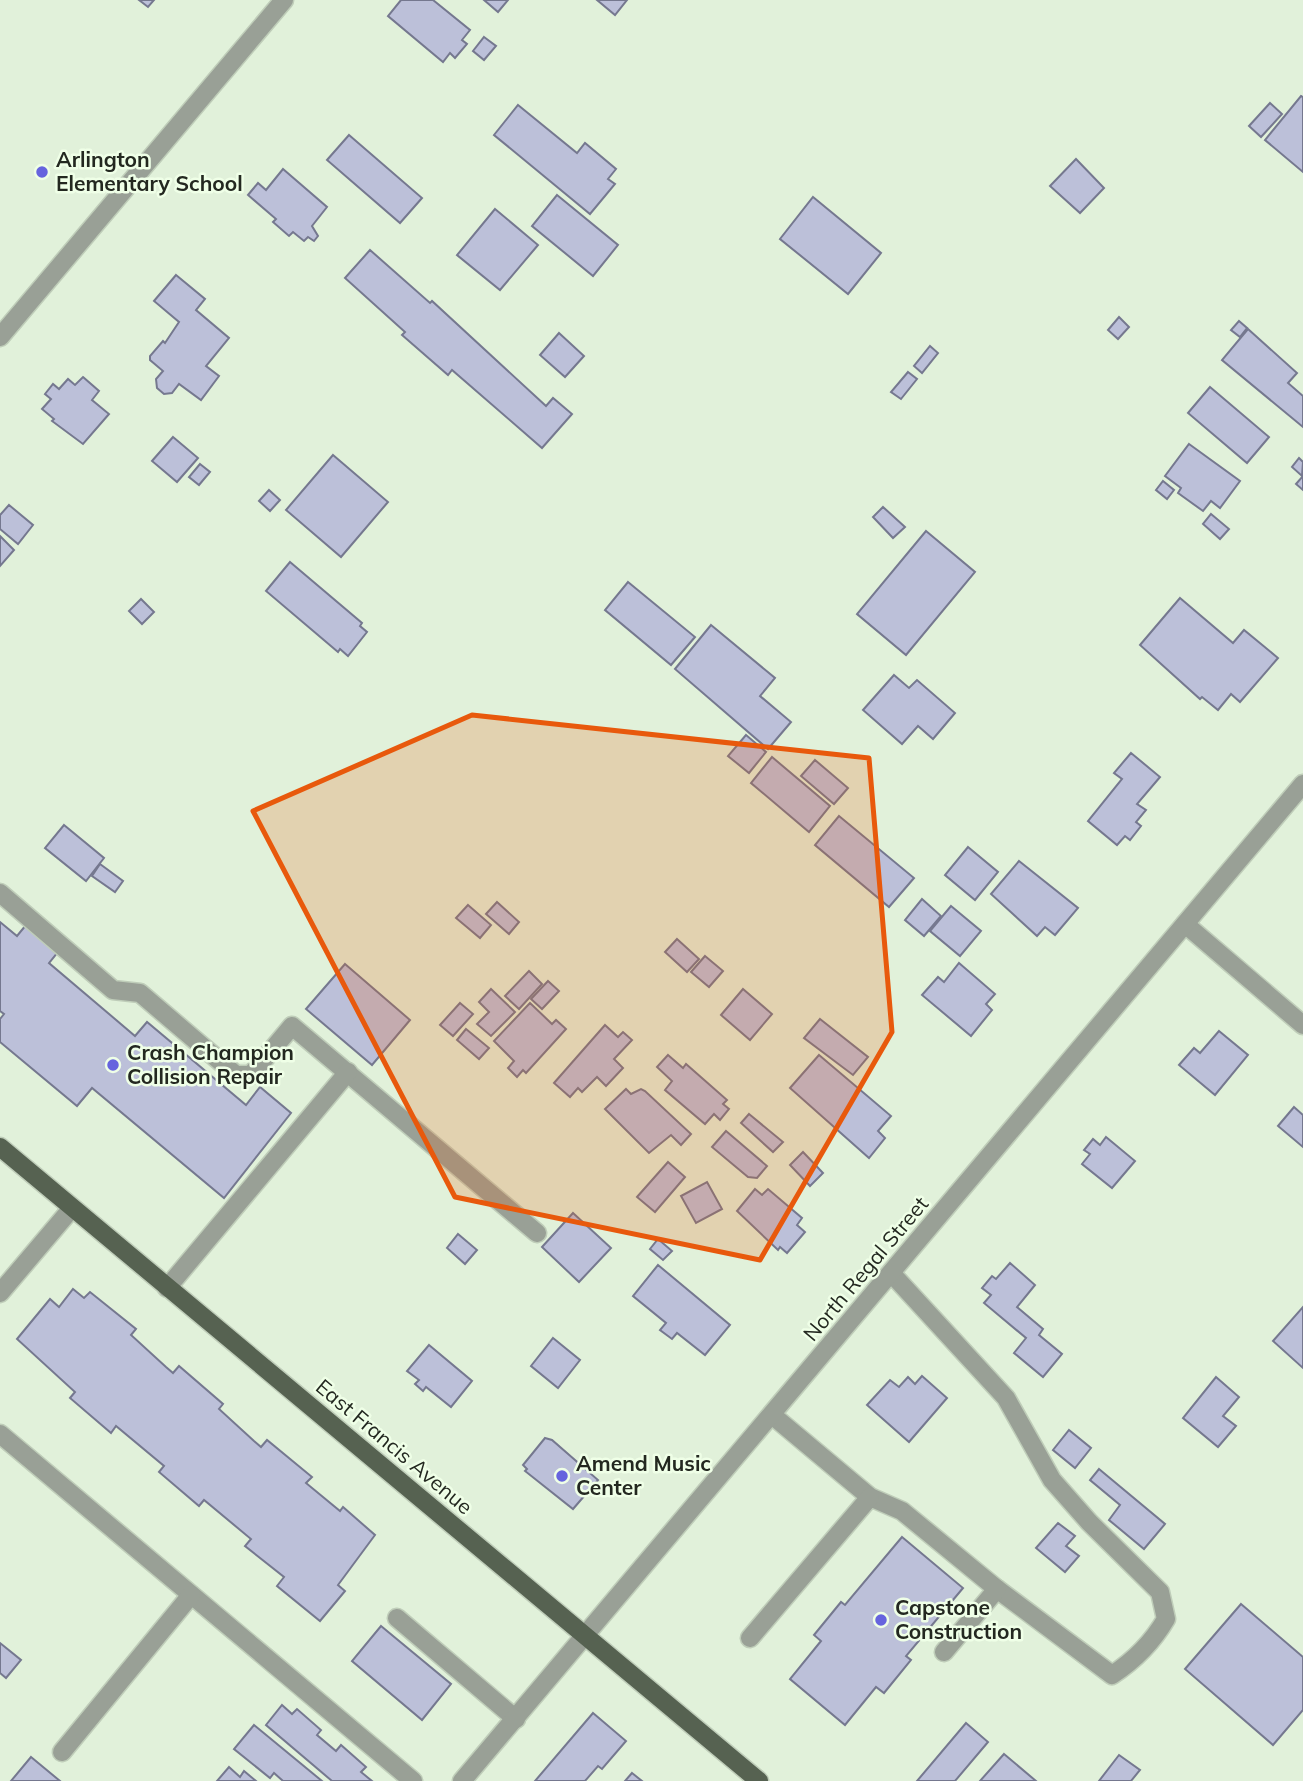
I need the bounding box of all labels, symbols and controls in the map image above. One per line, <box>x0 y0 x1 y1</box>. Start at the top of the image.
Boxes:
place label: Arlington Elementary School <box>56 146 243 196</box>
marker: Arlington Elementary School <box>34 164 50 180</box>
place label: Crash Champion Collision Repair <box>127 1039 294 1089</box>
marker: Crash Champion Collision Repair <box>105 1057 121 1073</box>
street label: North Regal Street <box>797 1191 933 1346</box>
street label: East Francis Avenue <box>311 1373 478 1519</box>
place label: Amend Music Center <box>576 1450 711 1500</box>
marker: Amend Music Center <box>554 1468 570 1484</box>
place label: Capstone Construction <box>895 1594 1022 1644</box>
marker: Capstone Construction <box>873 1612 889 1628</box>

